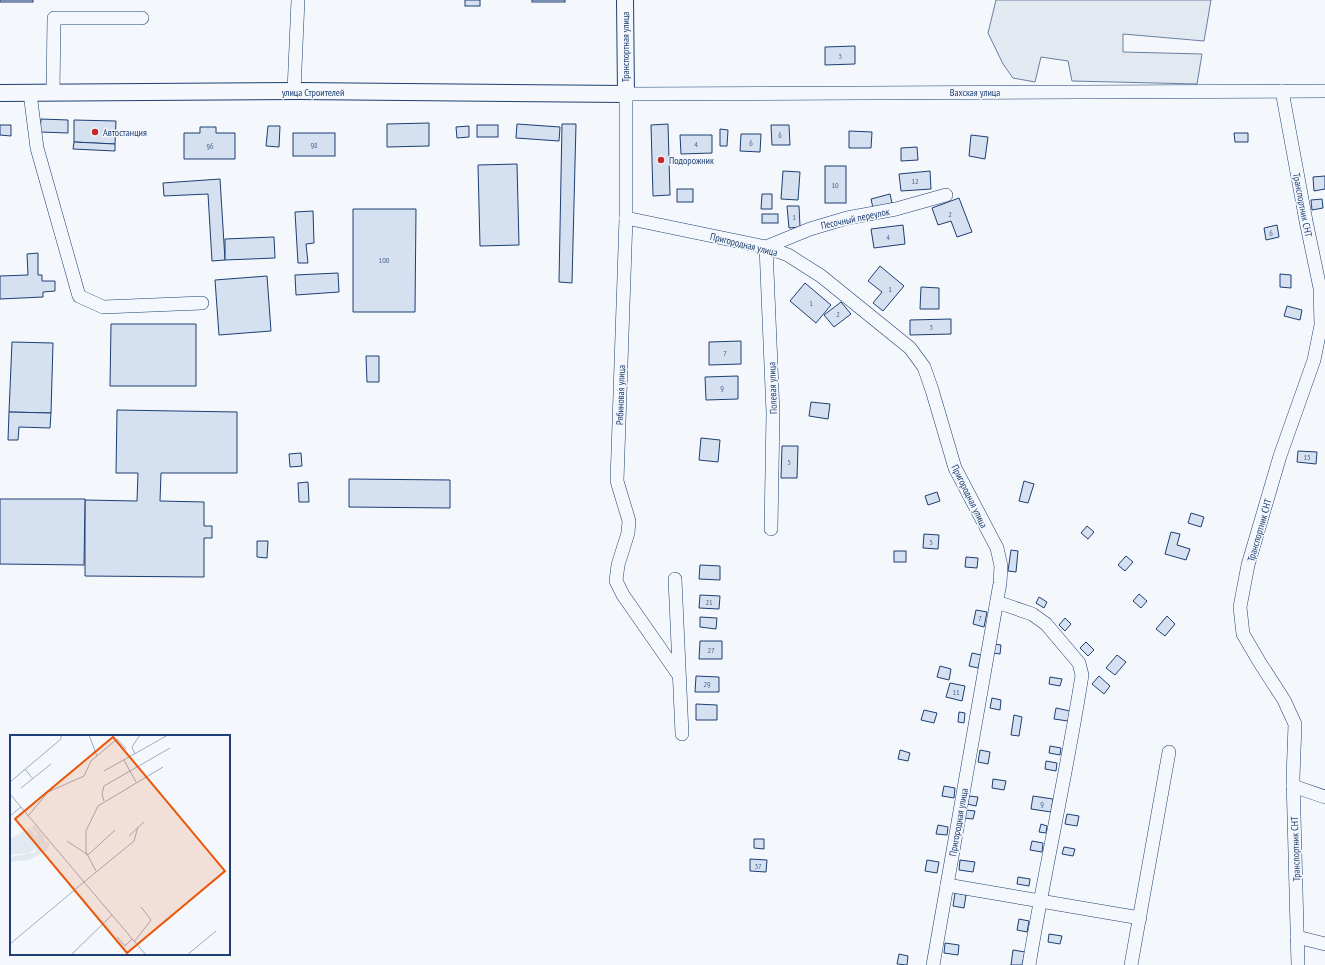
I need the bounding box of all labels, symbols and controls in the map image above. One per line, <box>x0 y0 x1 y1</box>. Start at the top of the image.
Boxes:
street label: Транспортная улица <box>619 12 632 82</box>
house number: 3 <box>838 51 842 61</box>
street label: улица Строителей <box>282 86 344 99</box>
street label: Вахская улица <box>950 86 1000 99</box>
place label: Автостанция <box>103 126 147 139</box>
marker: Автостанция <box>90 127 100 137</box>
house number: 6 <box>778 130 782 140</box>
house number: 6 <box>749 138 753 148</box>
house number: 4 <box>694 139 698 149</box>
house number: 98 <box>310 140 318 150</box>
house number: 96 <box>206 141 214 151</box>
place label: Подорожник <box>669 154 714 167</box>
marker: Подорожник <box>656 155 666 165</box>
street label: Транспортник СНТ <box>1290 172 1315 239</box>
house number: 12 <box>911 176 919 186</box>
house number: 10 <box>831 180 839 190</box>
street label: Песочный переулок <box>820 205 891 232</box>
house number: 2 <box>948 209 952 219</box>
house number: 1 <box>792 212 796 222</box>
house number: 6 <box>1269 228 1273 238</box>
street label: Пригородная улица <box>709 230 779 259</box>
house number: 4 <box>886 232 890 242</box>
house number: 100 <box>379 255 390 265</box>
house number: 1 <box>888 284 892 294</box>
house number: 1 <box>809 298 813 308</box>
house number: 2 <box>836 309 840 319</box>
house number: 3 <box>929 322 933 332</box>
house number: 7 <box>723 348 727 358</box>
street label: Полевая улица <box>765 362 780 414</box>
street label: Рябиновая улица <box>613 365 628 425</box>
house number: 9 <box>720 383 724 393</box>
house number: 15 <box>1303 452 1311 462</box>
house number: 5 <box>787 457 791 467</box>
street label: Пригородная улица <box>949 462 991 530</box>
street label: Транспортник СНТ <box>1244 497 1275 563</box>
house number: 5 <box>929 537 933 547</box>
house number: 21 <box>705 597 713 607</box>
house number: 7 <box>978 613 982 623</box>
house number: 27 <box>707 645 715 655</box>
house number: 29 <box>703 679 711 689</box>
house number: 11 <box>952 687 960 697</box>
inset map <box>10 735 230 955</box>
street label: Пригородная улица <box>946 787 971 857</box>
house number: 9 <box>1040 799 1044 809</box>
street label: Транспортник СНТ <box>1288 816 1303 882</box>
house number: 37 <box>754 861 762 871</box>

